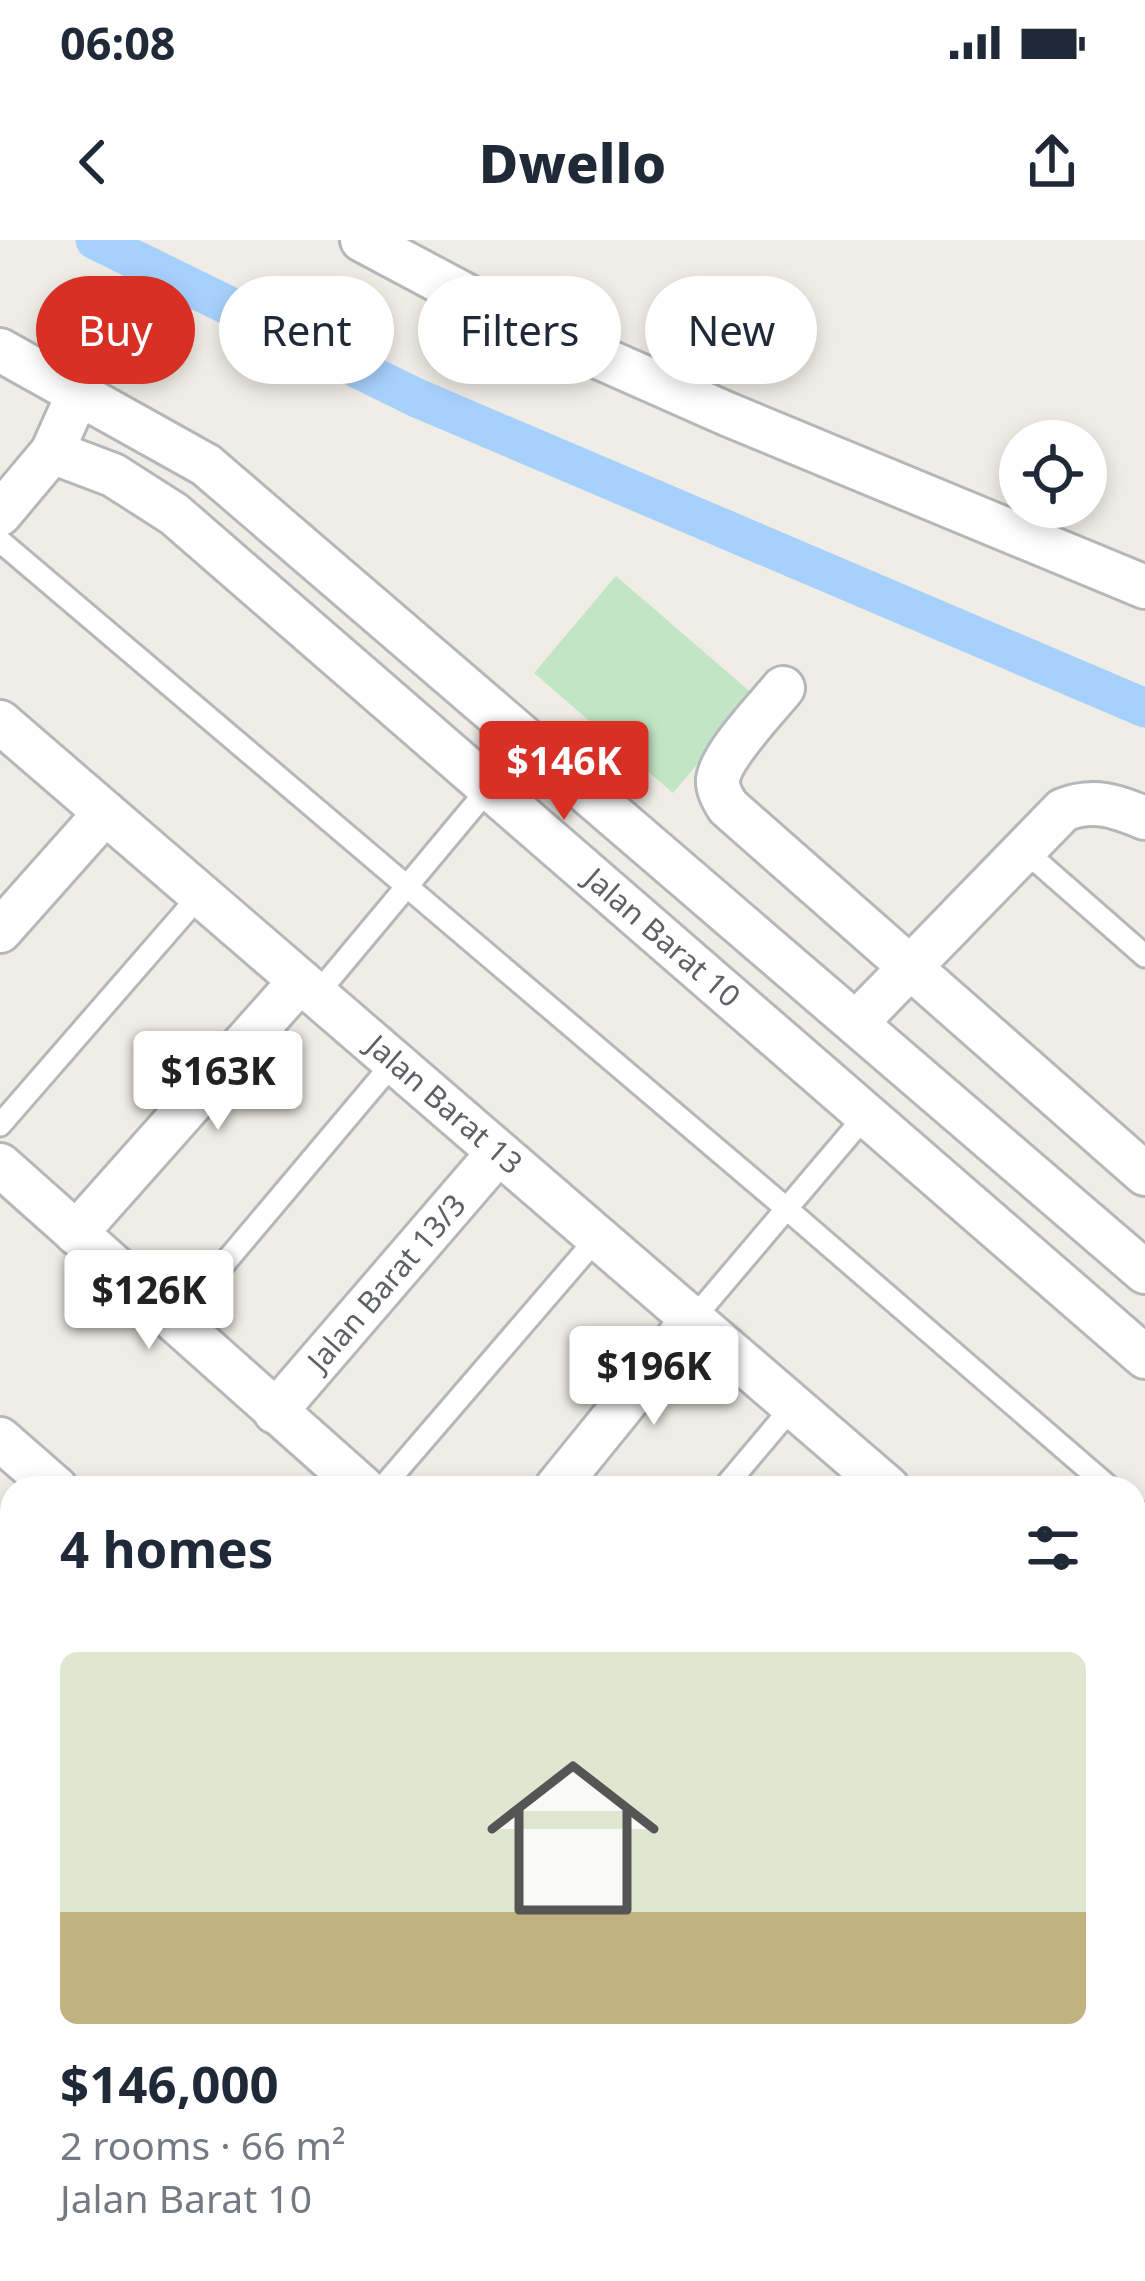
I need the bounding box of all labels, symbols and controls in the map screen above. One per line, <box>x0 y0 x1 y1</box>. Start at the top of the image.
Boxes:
text: 06:08 <box>60 12 176 73</box>
text: Dwello <box>479 125 666 199</box>
icon: back <box>60 129 126 195</box>
icon: share <box>1019 129 1085 195</box>
chip: Buy <box>36 276 195 384</box>
chip: Rent <box>219 276 394 384</box>
chip: Filters <box>418 276 621 384</box>
chip: New <box>645 276 817 384</box>
map controls <box>999 420 1107 528</box>
button: locate <box>999 420 1107 528</box>
pin: $146K <box>480 721 648 823</box>
text: $146K <box>506 733 622 786</box>
street label: Jalan Barat 10 <box>574 856 750 1016</box>
street label: Jalan Barat 13 <box>356 1023 532 1183</box>
pin: $163K <box>134 1031 302 1133</box>
text: $163K <box>160 1043 276 1096</box>
street label: Jalan Barat 13/3 <box>296 1185 474 1382</box>
pin: $126K <box>65 1250 233 1352</box>
text: $126K <box>91 1262 207 1315</box>
pin: $196K <box>570 1326 738 1428</box>
text: $196K <box>596 1338 712 1391</box>
text: 4 homes <box>60 1513 273 1583</box>
icon: filters <box>1020 1515 1086 1581</box>
icon: home <box>465 1730 681 1946</box>
text: $146,000 <box>60 2048 279 2118</box>
text: 2 rooms · 66 m² <box>60 2118 346 2171</box>
text: Jalan Barat 10 <box>60 2171 312 2224</box>

